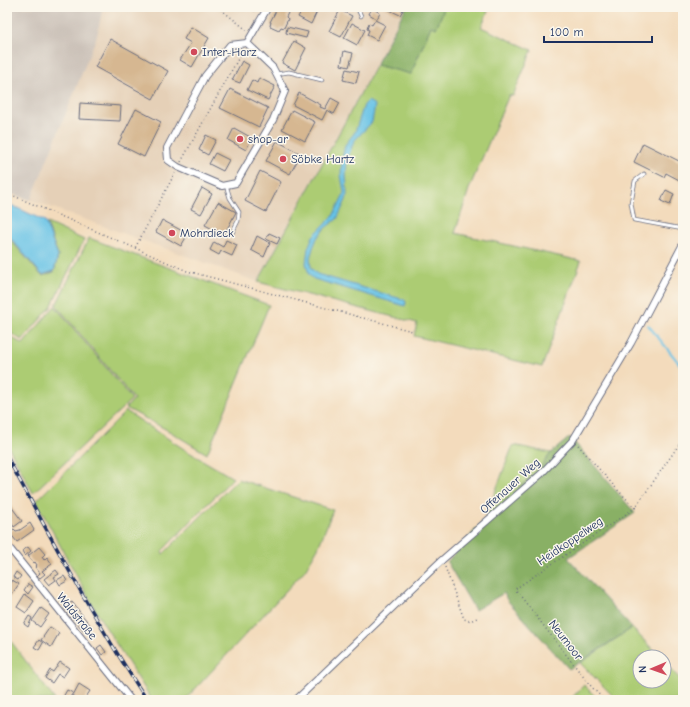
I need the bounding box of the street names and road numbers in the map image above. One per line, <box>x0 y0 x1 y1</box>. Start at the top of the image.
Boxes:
street label: Offenauer Weg <box>477 455 543 517</box>
street label: Heidkoppelweg <box>534 514 606 568</box>
street label: Waldstraße <box>54 590 100 642</box>
street label: Neumoor <box>546 617 586 663</box>

